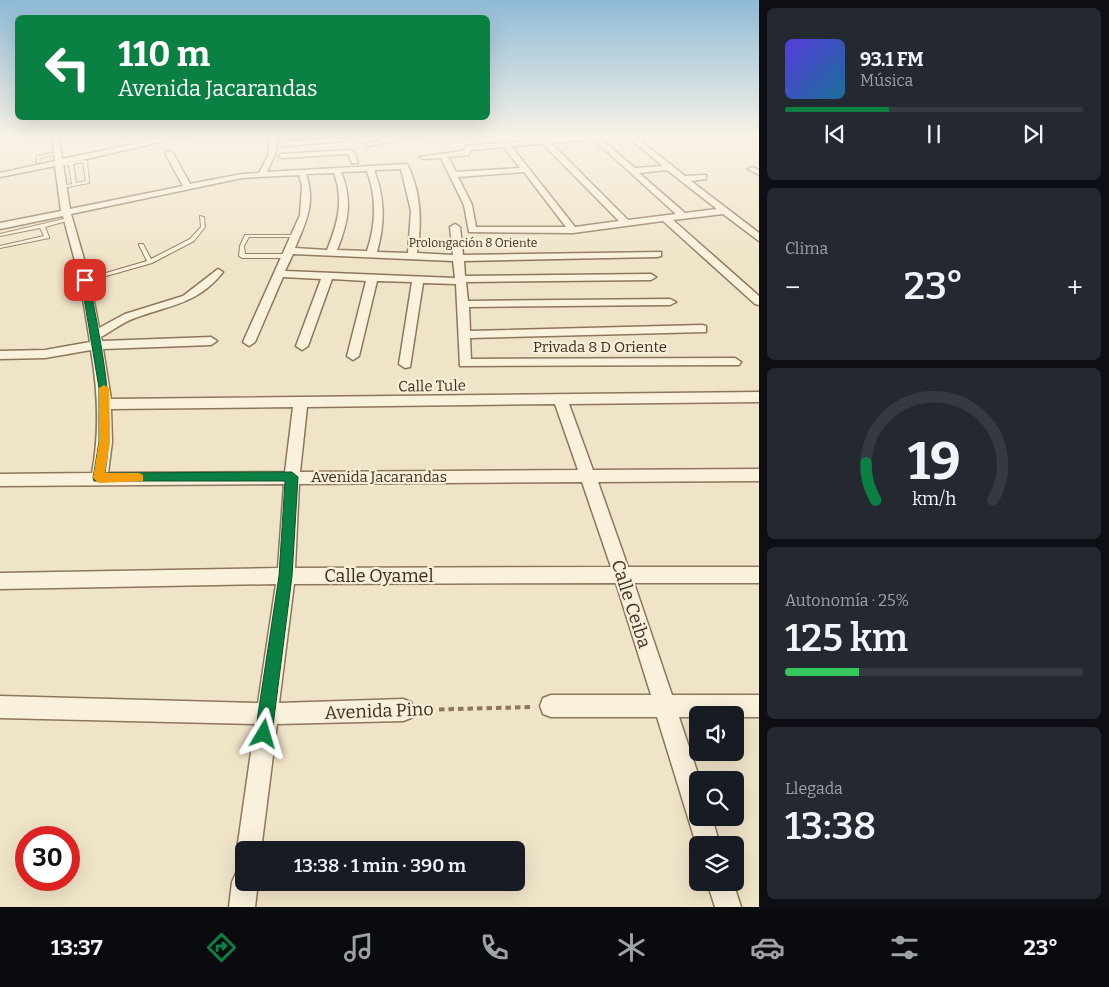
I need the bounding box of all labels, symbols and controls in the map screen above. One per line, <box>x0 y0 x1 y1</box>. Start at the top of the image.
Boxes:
text: 110 m <box>118 33 210 75</box>
icon: left <box>35 35 100 100</box>
text: 93.1 FM <box>860 48 924 71</box>
text: Música <box>860 71 913 90</box>
text: Avenida Jacarandas <box>118 75 317 102</box>
icon: previous <box>821 120 849 148</box>
icon: pause <box>920 120 948 148</box>
icon: next <box>1019 120 1047 148</box>
street label: Prolongación 8 Oriente <box>409 236 537 250</box>
text: Clima <box>785 239 828 258</box>
pin <box>64 259 106 301</box>
text: 23° <box>904 263 964 309</box>
icon: arrive <box>71 266 99 294</box>
text: − <box>785 271 800 304</box>
text: + <box>1067 271 1083 304</box>
street label: Privada 8 D Oriente <box>533 338 667 356</box>
street label: Calle Tule <box>398 376 466 396</box>
text: 19 <box>907 430 961 493</box>
street label: Avenida Jacarandas <box>311 468 447 486</box>
text: km/h <box>912 488 956 510</box>
street label: Calle Ceiba <box>606 557 656 651</box>
street label: Calle Oyamel <box>324 565 434 587</box>
text: Autonomía · 25% <box>785 591 909 610</box>
text: 125 km <box>785 615 908 661</box>
street label: Avenida Pino <box>324 698 434 724</box>
map controls <box>689 706 744 891</box>
button: sound <box>689 706 744 761</box>
position arrow <box>237 707 289 759</box>
button: search <box>689 771 744 826</box>
text: Llegada <box>785 779 843 798</box>
text: 13:38 <box>785 803 876 849</box>
speed limit sign: 30 <box>15 826 80 891</box>
button: layers <box>689 836 744 891</box>
text: 13:38 · 1 min · 390 m <box>294 854 466 877</box>
icon: directions <box>204 930 239 965</box>
icon: music <box>341 930 376 965</box>
icon: phone <box>477 930 512 965</box>
icon: climate <box>614 930 649 965</box>
icon: car <box>750 930 785 965</box>
icon: filters <box>887 930 922 965</box>
text: 13:37 <box>51 934 103 961</box>
text: 23° <box>1023 934 1058 961</box>

